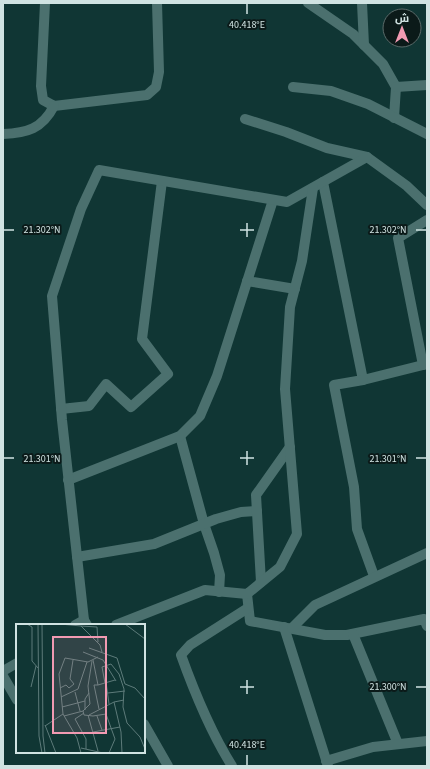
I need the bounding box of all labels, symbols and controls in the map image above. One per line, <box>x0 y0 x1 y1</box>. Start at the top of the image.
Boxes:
north arrow <box>382 8 422 48</box>
text: ش <box>395 11 409 26</box>
text: 40.418°E <box>229 18 265 32</box>
text: 21.302°N <box>23 223 61 237</box>
text: 21.302°N <box>369 223 407 237</box>
text: 21.301°N <box>23 452 61 466</box>
text: 21.301°N <box>369 452 407 466</box>
inset map <box>16 624 145 753</box>
text: 21.300°N <box>369 680 407 694</box>
text: 40.418°E <box>229 738 265 752</box>

